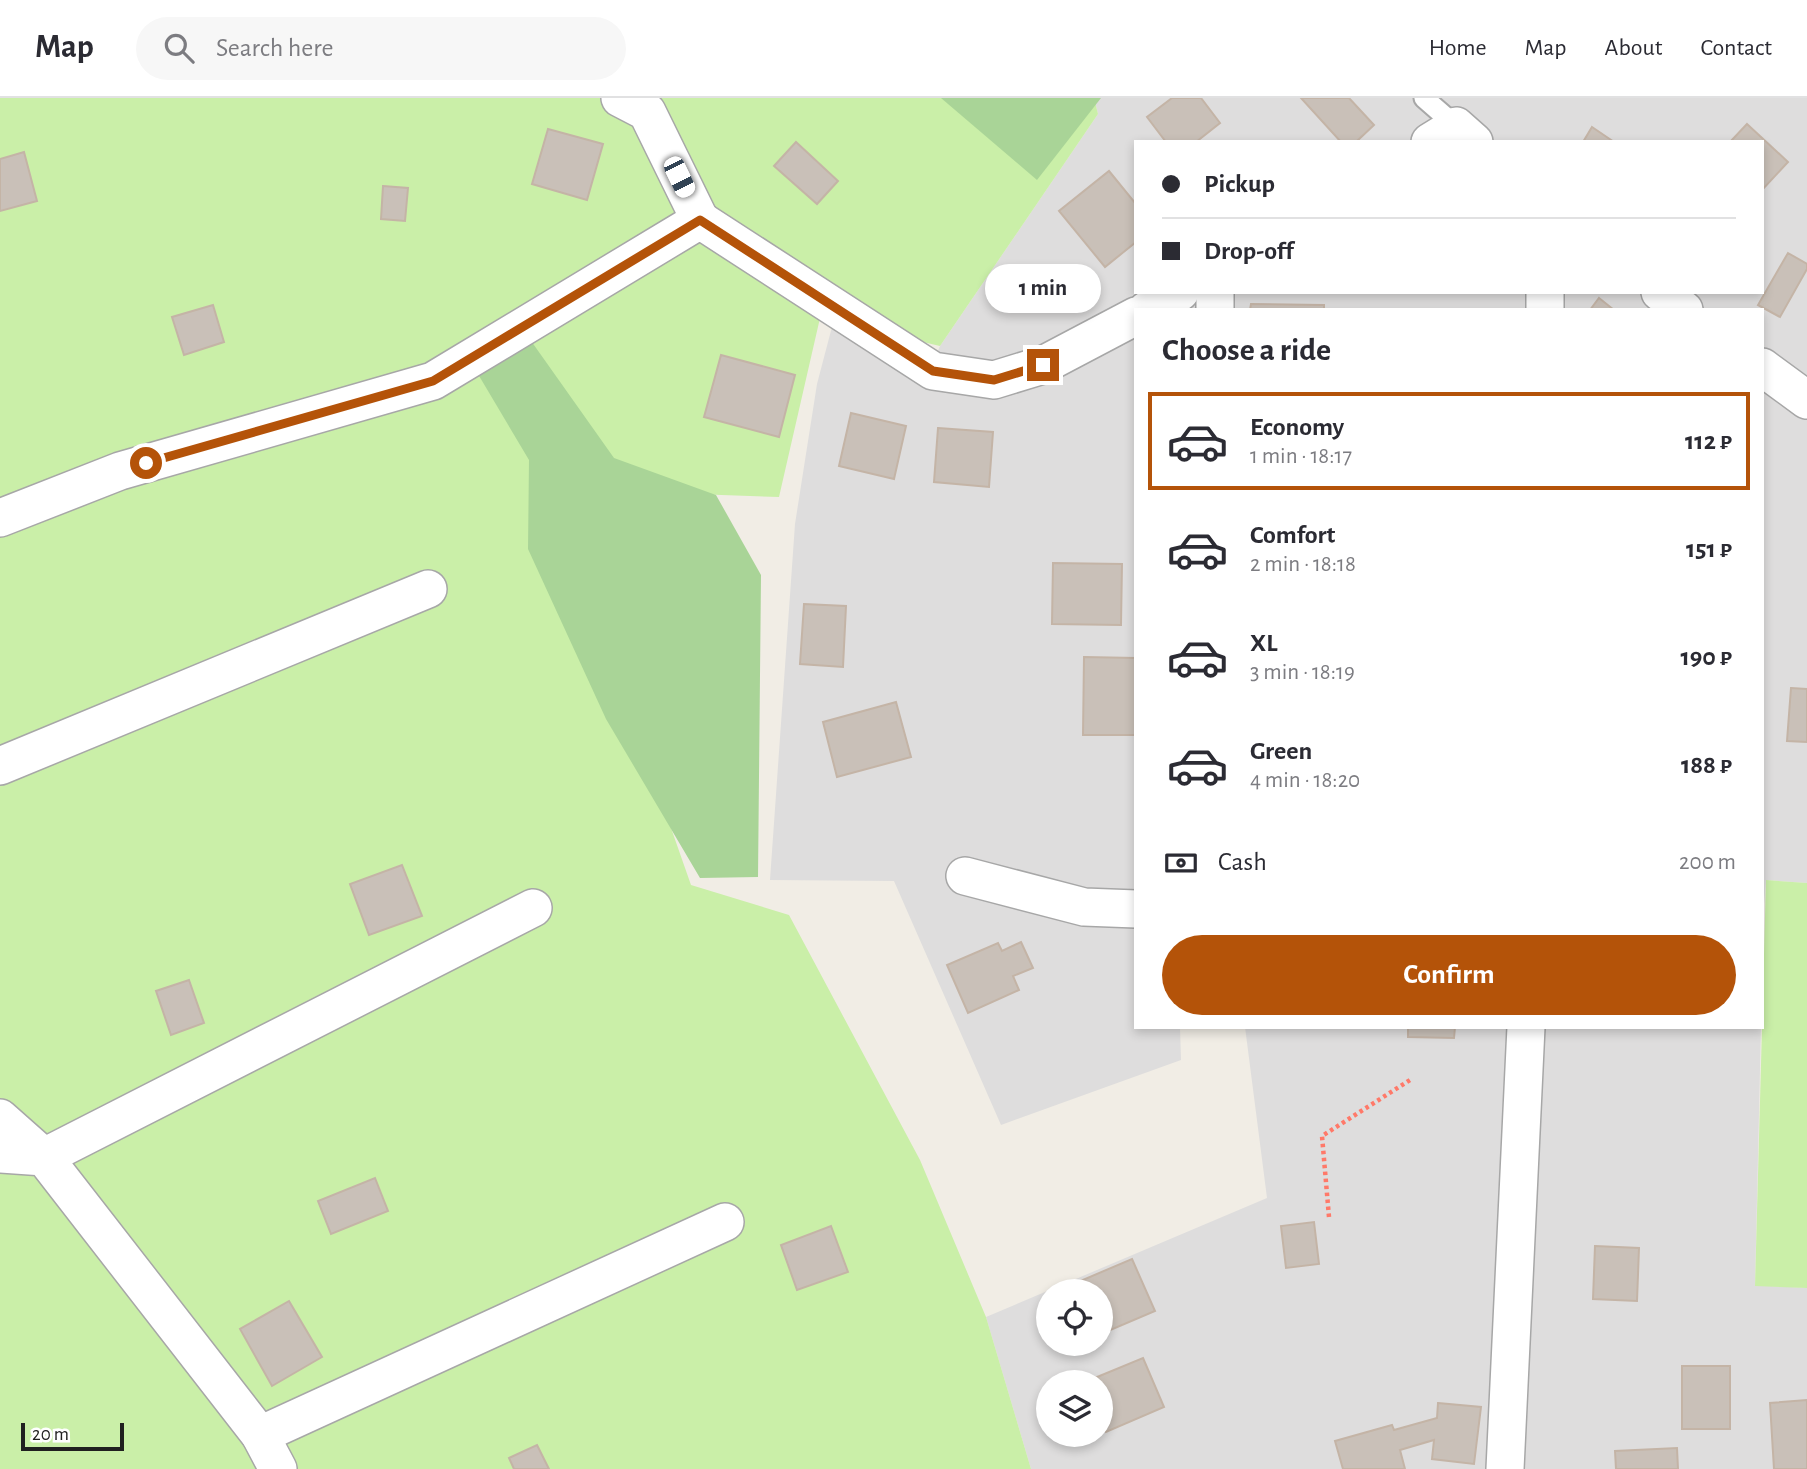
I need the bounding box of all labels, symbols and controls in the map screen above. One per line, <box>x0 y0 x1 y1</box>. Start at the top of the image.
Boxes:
search box <box>136 17 626 80</box>
icon: search <box>160 29 198 67</box>
text: Map <box>35 31 94 64</box>
text: Search here <box>216 35 334 61</box>
text: Home <box>1429 36 1487 60</box>
text: Map <box>1525 36 1567 60</box>
text: About <box>1605 36 1662 60</box>
text: Contact <box>1700 36 1772 60</box>
car <box>661 154 698 200</box>
text: Pickup <box>1204 171 1275 197</box>
text: Drop-off <box>1204 238 1293 264</box>
callout: 1 min <box>985 264 1101 313</box>
text: 1 min <box>1019 277 1067 300</box>
text: Choose a ride <box>1162 334 1331 366</box>
route end <box>1027 349 1059 381</box>
icon: car <box>1166 410 1229 473</box>
text: Economy <box>1250 414 1344 440</box>
text: 112 ₽ <box>1685 428 1732 454</box>
text: 1 min · 18:17 <box>1250 445 1352 468</box>
route start <box>130 447 162 479</box>
icon: car <box>1166 518 1229 581</box>
text: Comfort <box>1250 522 1335 548</box>
text: 151 ₽ <box>1686 536 1732 562</box>
text: 2 min · 18:18 <box>1250 553 1356 576</box>
icon: car <box>1166 626 1229 689</box>
text: XL <box>1250 630 1277 656</box>
text: 190 ₽ <box>1680 644 1732 670</box>
text: 3 min · 18:19 <box>1250 661 1355 684</box>
icon: car <box>1166 734 1229 797</box>
text: Green <box>1250 738 1312 764</box>
text: 188 ₽ <box>1681 752 1732 778</box>
text: 4 min · 18:20 <box>1250 769 1360 792</box>
icon: cash <box>1162 844 1200 882</box>
text: Cash <box>1218 849 1267 875</box>
text: 200 m <box>1679 851 1736 874</box>
button: Confirm <box>1162 935 1736 1015</box>
map controls <box>1036 1279 1113 1447</box>
button: locate <box>1036 1279 1113 1356</box>
button: layers <box>1036 1370 1113 1447</box>
scale bar <box>21 1420 124 1452</box>
text: 20 m <box>32 1425 69 1444</box>

